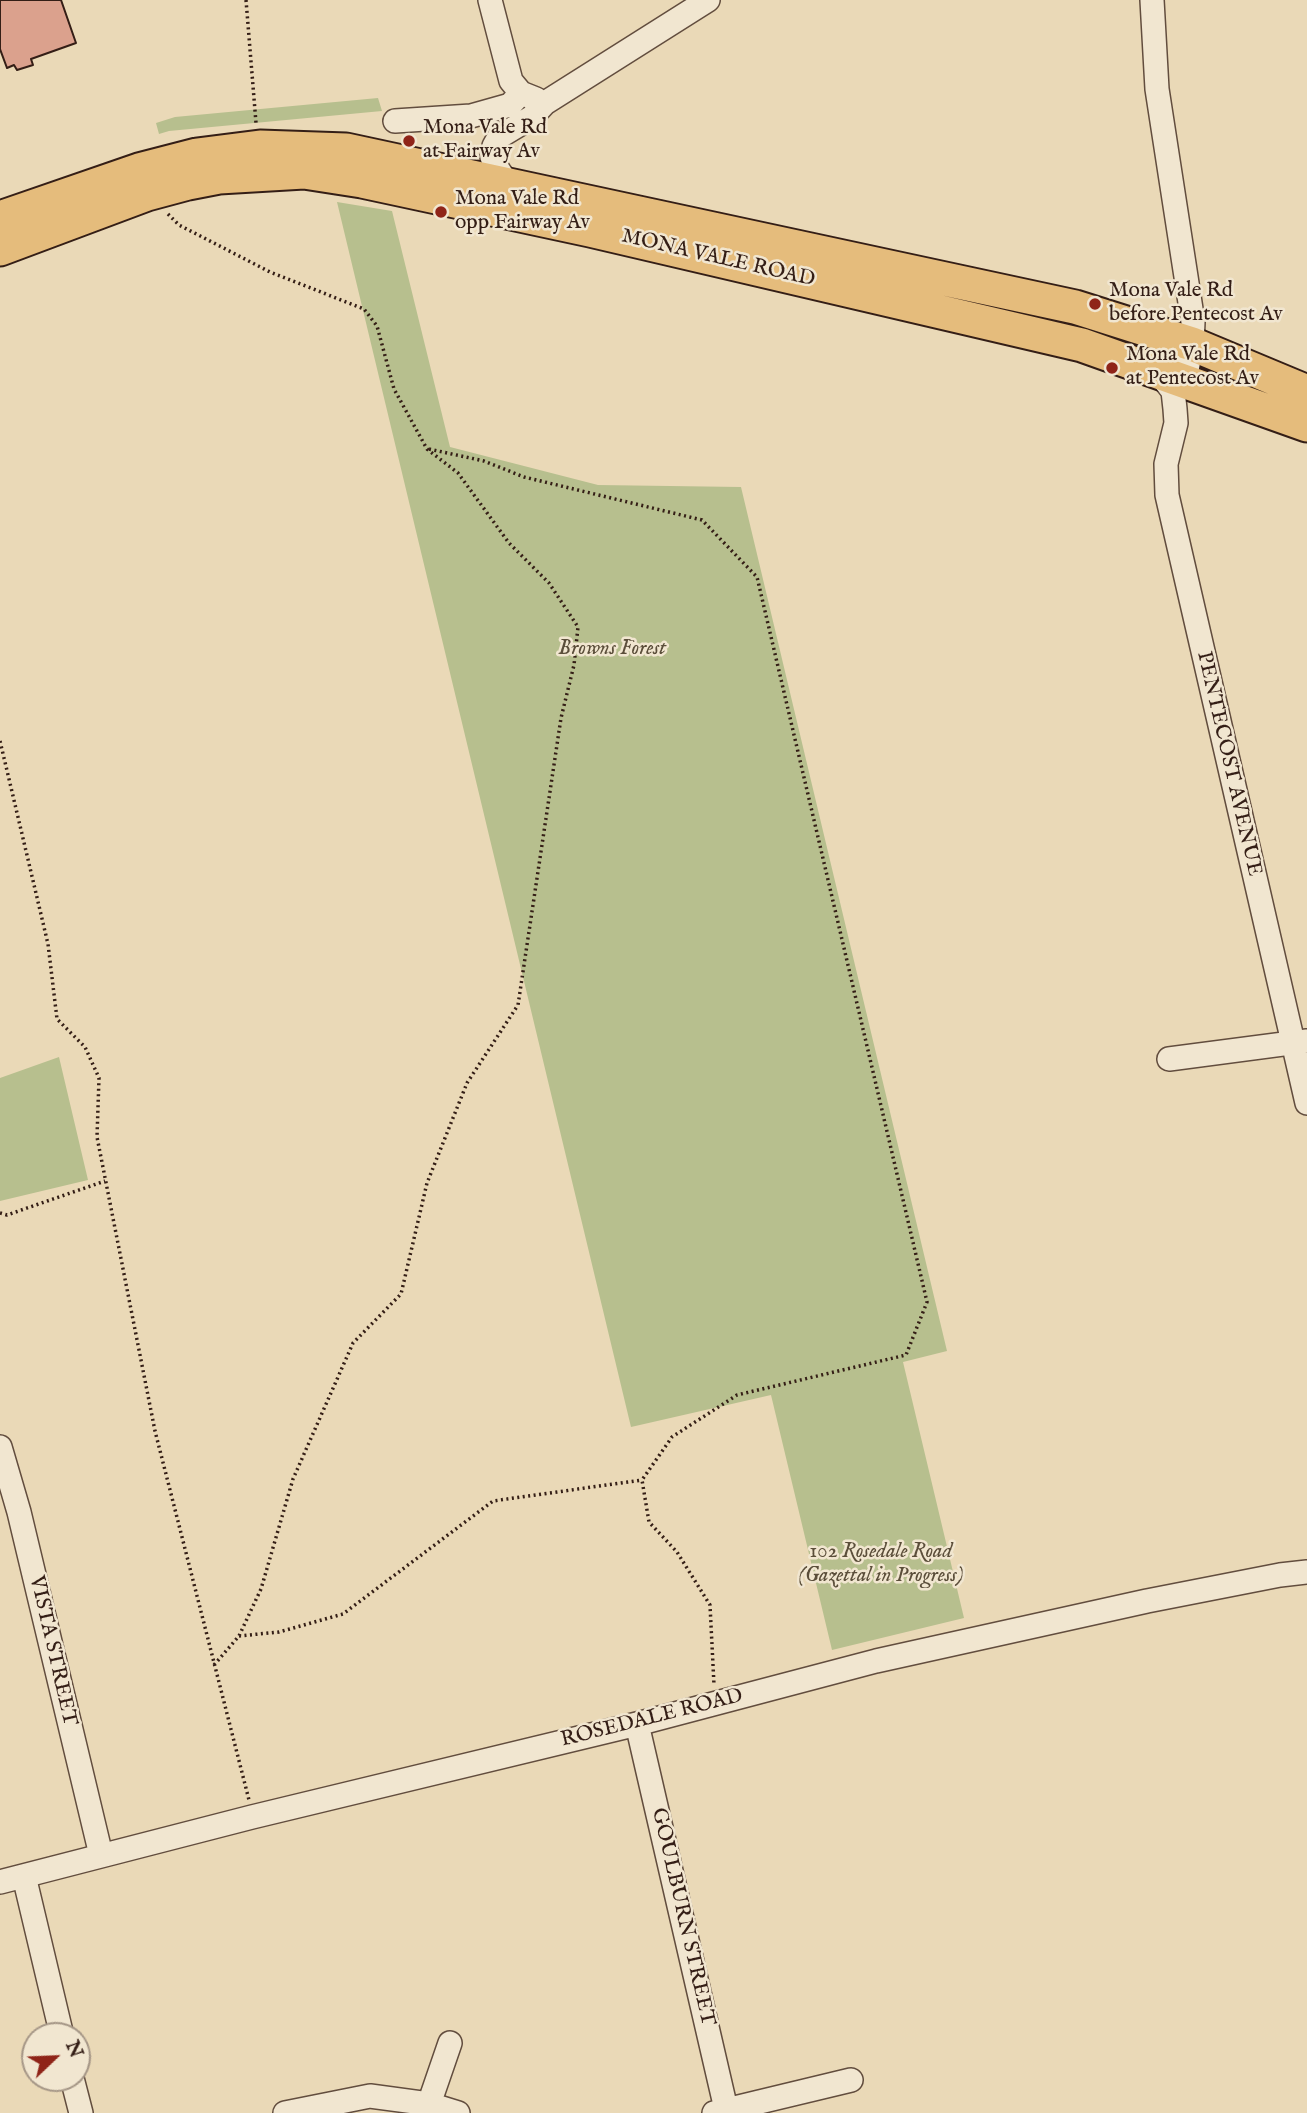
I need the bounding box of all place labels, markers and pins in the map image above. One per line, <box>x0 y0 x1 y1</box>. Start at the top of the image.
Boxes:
place label: Mona Vale Rd at Fairway Av <box>423 116 547 166</box>
marker: Mona Vale Rd at Fairway Av <box>401 133 417 149</box>
place label: Mona Vale Rd opp Fairway Av <box>455 187 590 237</box>
marker: Mona Vale Rd opp Fairway Av <box>433 204 449 220</box>
place label: Mona Vale Rd before Pentecost Av <box>1109 279 1283 329</box>
marker: Mona Vale Rd before Pentecost Av <box>1087 296 1103 312</box>
place label: Mona Vale Rd at Pentecost Av <box>1126 343 1259 393</box>
marker: Mona Vale Rd at Pentecost Av <box>1104 360 1120 376</box>

